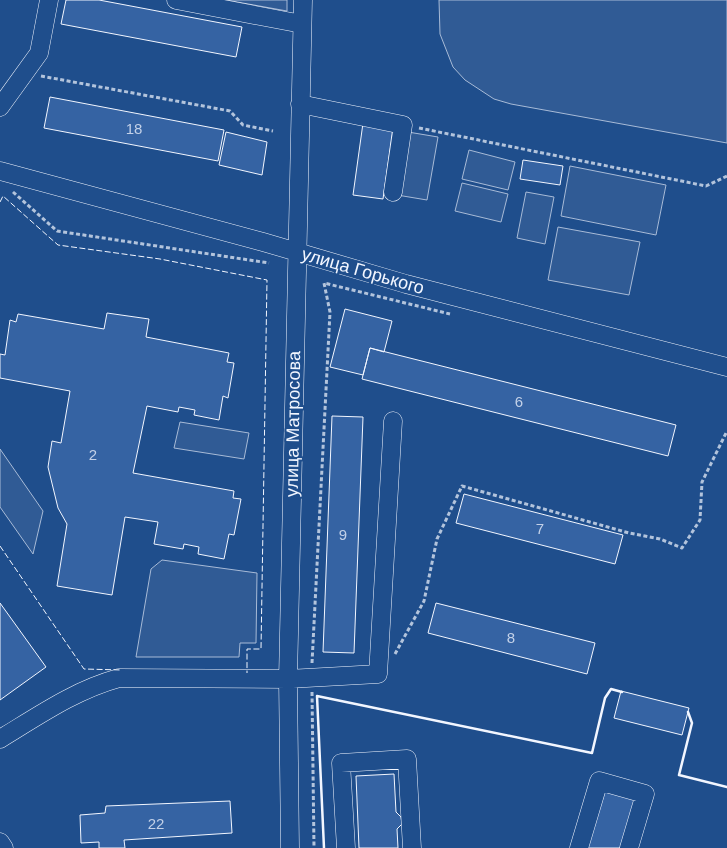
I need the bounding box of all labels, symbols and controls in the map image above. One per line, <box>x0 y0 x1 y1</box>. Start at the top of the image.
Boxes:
house number: 18 <box>126 120 142 137</box>
street label: улица Горького <box>299 244 427 298</box>
street label: улица Матросова <box>282 350 304 497</box>
house number: 6 <box>515 393 523 410</box>
house number: 2 <box>89 446 97 463</box>
house number: 7 <box>536 520 544 537</box>
house number: 9 <box>339 526 347 543</box>
house number: 8 <box>507 629 515 646</box>
house number: 22 <box>148 815 164 832</box>

